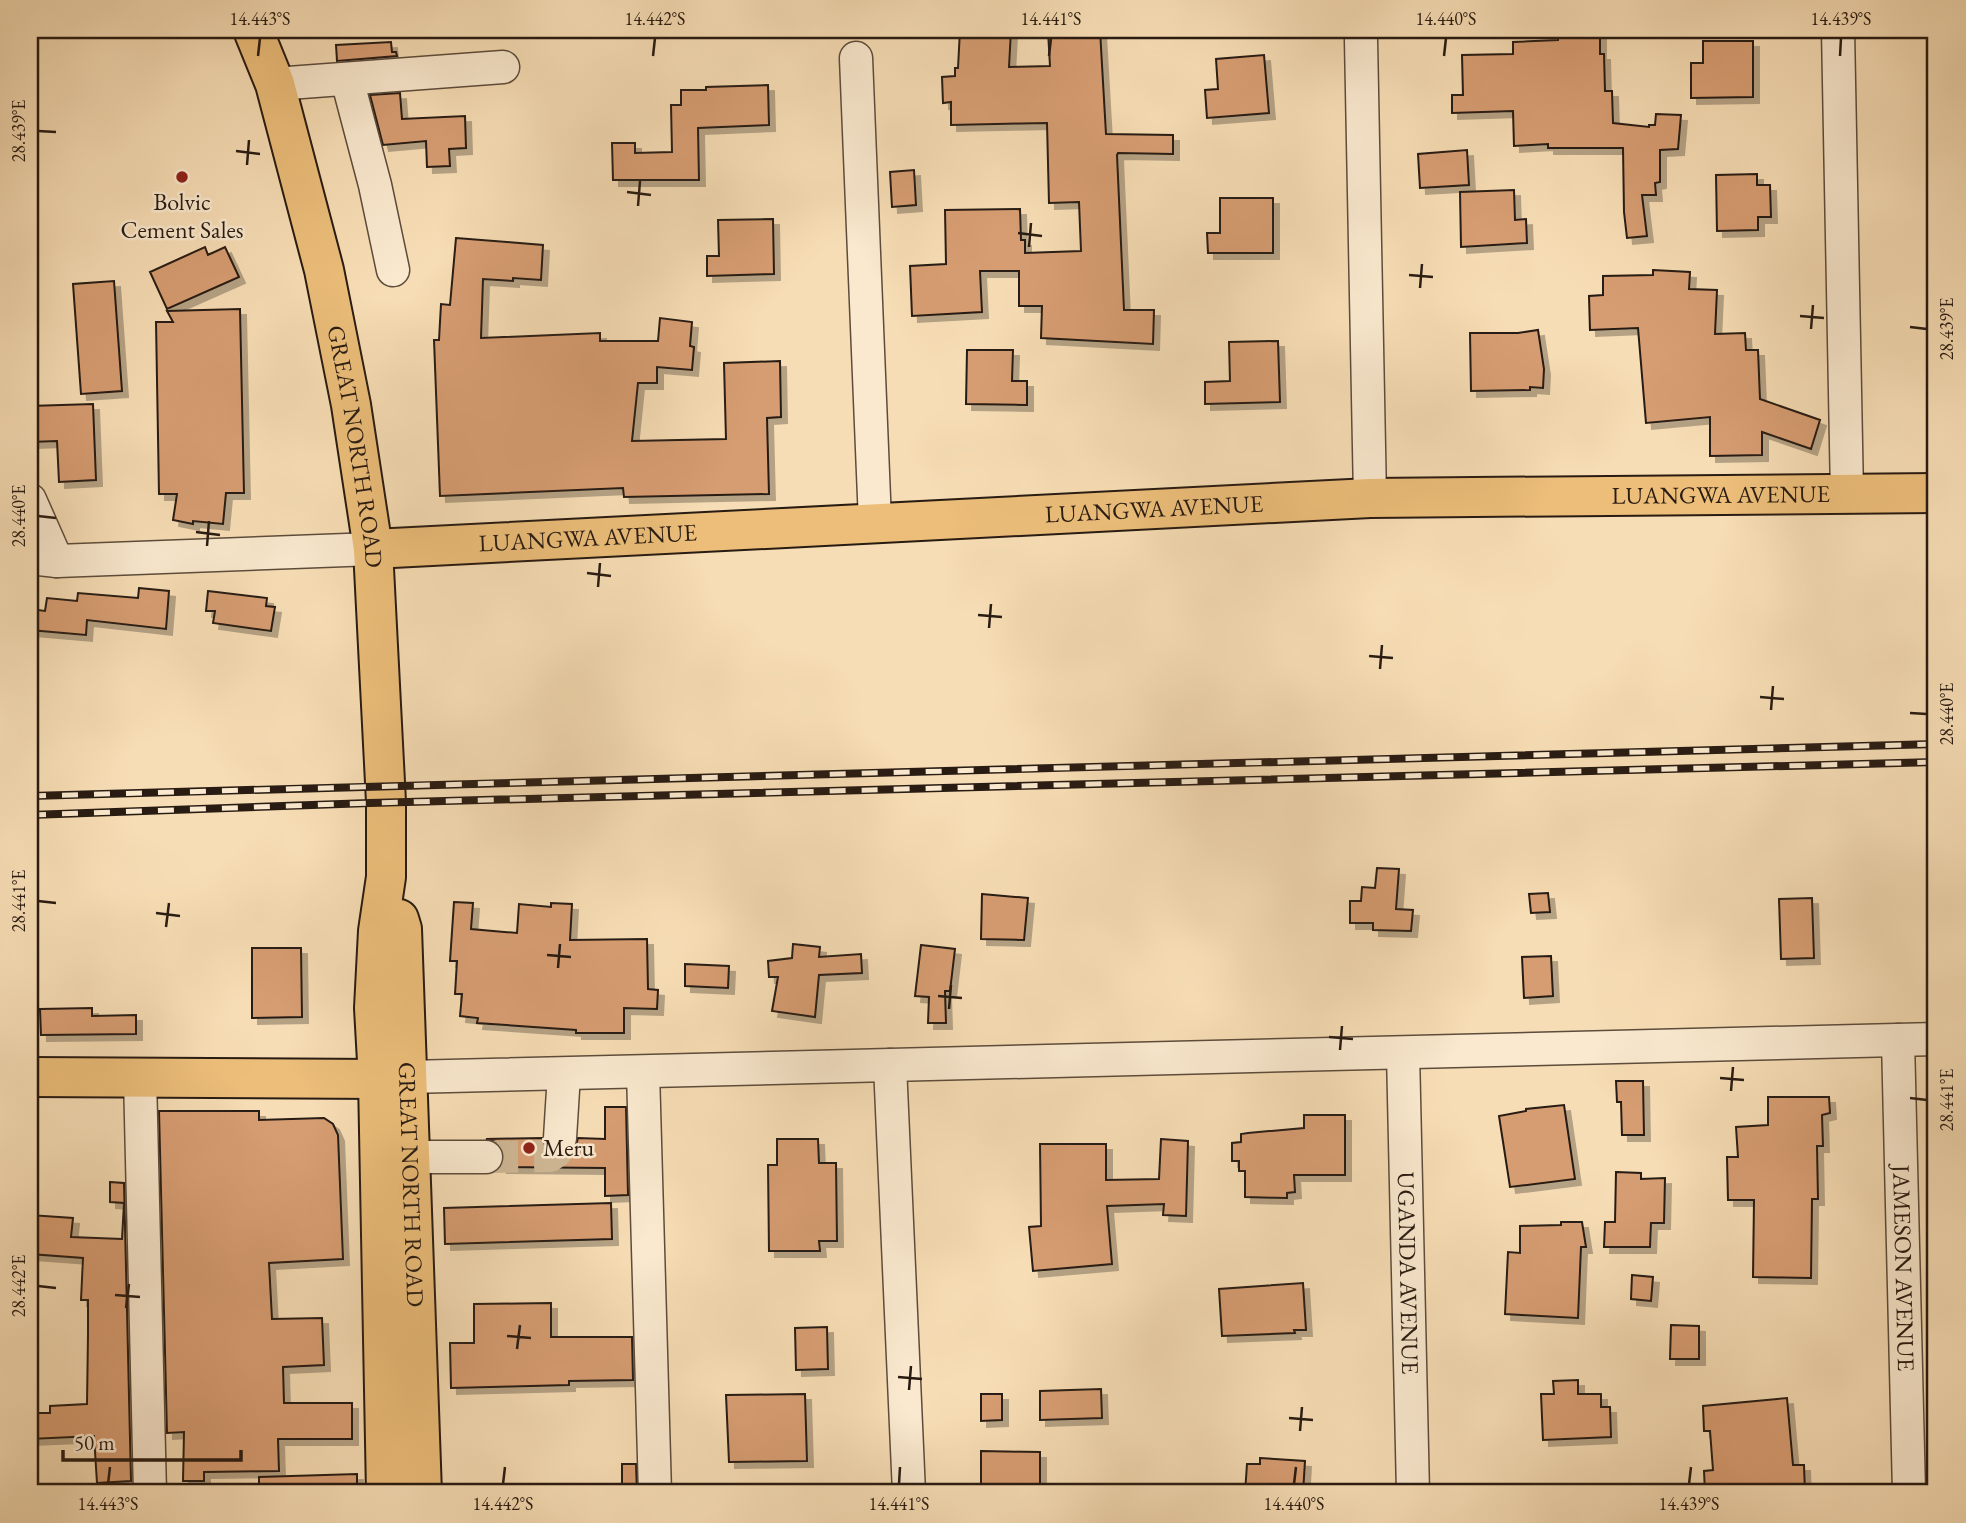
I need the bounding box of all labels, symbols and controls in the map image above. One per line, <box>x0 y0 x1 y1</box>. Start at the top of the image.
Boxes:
text: 14.443°S <box>230 7 290 30</box>
text: 14.442°S <box>625 7 685 30</box>
text: 14.441°S <box>1021 7 1081 30</box>
text: 14.440°S <box>1416 7 1476 30</box>
text: 14.439°S <box>1811 7 1871 30</box>
text: 28.439°E <box>7 100 30 162</box>
marker: Bolvic Cement Sales <box>174 169 190 185</box>
place label: Bolvic Cement Sales <box>120 186 244 245</box>
text: 28.439°E <box>1935 298 1958 360</box>
street label: GREAT NORTH ROAD <box>320 322 390 568</box>
street label: LUANGWA AVENUE <box>1611 478 1830 511</box>
text: 28.440°E <box>7 485 30 547</box>
street label: LUANGWA AVENUE <box>1044 487 1264 530</box>
street label: LUANGWA AVENUE <box>478 516 698 559</box>
text: 28.440°E <box>1935 683 1958 745</box>
text: 28.441°E <box>7 870 30 932</box>
street label: GREAT NORTH ROAD <box>392 1061 431 1307</box>
text: 28.441°E <box>1935 1069 1958 1131</box>
place label: Meru <box>543 1132 595 1163</box>
marker: Meru <box>521 1140 537 1156</box>
street label: JAMESON AVENUE <box>1886 1162 1922 1372</box>
street label: UGANDA AVENUE <box>1391 1171 1426 1375</box>
text: 28.442°E <box>7 1255 30 1317</box>
scale bar <box>63 1418 242 1462</box>
text: 50 m <box>74 1429 115 1456</box>
text: 14.443°S <box>78 1492 138 1515</box>
text: 14.442°S <box>473 1492 533 1515</box>
text: 14.441°S <box>869 1492 929 1515</box>
text: 14.440°S <box>1264 1492 1324 1515</box>
text: 14.439°S <box>1659 1492 1719 1515</box>

